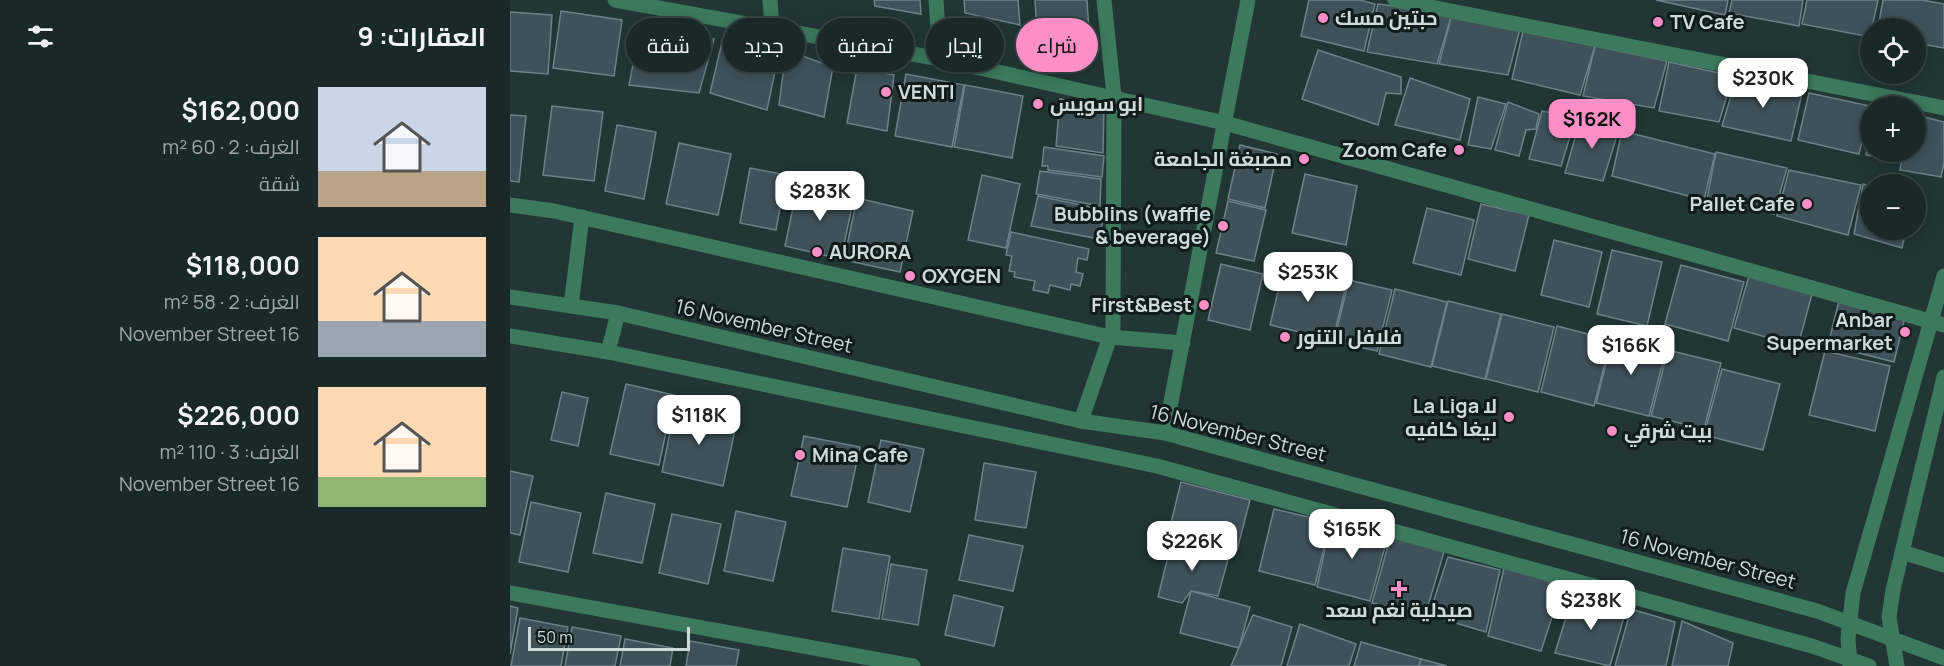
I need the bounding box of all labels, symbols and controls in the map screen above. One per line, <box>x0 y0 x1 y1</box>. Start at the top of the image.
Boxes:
place label: حبتين مسك <box>1335 4 1438 31</box>
place label: TV Cafe <box>1670 8 1744 35</box>
marker: حبتين مسك <box>1316 11 1330 25</box>
marker: TV Cafe <box>1651 15 1665 29</box>
text: العقارات: 9 <box>358 18 486 54</box>
chip: شقة <box>626 18 711 72</box>
chip: جديد <box>723 18 805 72</box>
chip: تصفية <box>817 18 914 72</box>
chip: إيجار <box>926 18 1004 72</box>
chip: شراء <box>1016 18 1098 72</box>
map controls <box>1860 18 1926 240</box>
button: locate <box>1860 18 1926 84</box>
icon: filters <box>24 20 57 53</box>
pin: $230K <box>1721 58 1805 109</box>
text: $230K <box>1732 64 1794 91</box>
place label: VENTI <box>898 78 955 105</box>
marker: VENTI <box>879 85 893 99</box>
place label: ابو سويس <box>1050 90 1143 117</box>
text: $162,000 <box>181 92 300 128</box>
button: + <box>1860 96 1926 162</box>
marker: ابو سويس <box>1031 97 1045 111</box>
pin: $162K <box>1550 99 1634 150</box>
text: $162K <box>1563 105 1621 132</box>
icon: home <box>366 111 438 183</box>
text: الغرف: 2 · 60 m² <box>162 133 300 160</box>
place label: Zoom Cafe <box>1342 136 1447 163</box>
marker: Zoom Cafe <box>1452 143 1466 157</box>
place label: مصبغة الجامعة <box>1154 145 1292 172</box>
marker: مصبغة الجامعة <box>1297 152 1311 166</box>
text: شقة <box>259 170 300 197</box>
pin: $283K <box>778 171 862 222</box>
button: − <box>1860 174 1926 240</box>
text: $283K <box>789 177 851 204</box>
place label: Pallet Cafe <box>1690 190 1795 217</box>
marker: Pallet Cafe <box>1800 197 1814 211</box>
place label: Bubblins (waffle & beverage) <box>1054 200 1211 250</box>
marker: Bubblins (waffle & beverage) <box>1216 219 1230 233</box>
place label: AURORA <box>829 238 912 265</box>
marker: AURORA <box>810 245 824 259</box>
text: $118,000 <box>186 247 300 283</box>
pin: $253K <box>1266 252 1350 303</box>
text: $253K <box>1278 258 1338 285</box>
icon: home <box>366 261 438 333</box>
place label: OXYGEN <box>922 262 1001 289</box>
marker: OXYGEN <box>903 269 917 283</box>
text: الغرف: 2 · 58 m² <box>164 288 300 315</box>
place label: First&Best <box>1091 291 1192 318</box>
street label: 16 November Street <box>673 292 855 359</box>
marker: First&Best <box>1197 298 1211 312</box>
place label: Anbar Supermarket <box>1766 306 1893 356</box>
text: 16 November Street <box>119 320 300 347</box>
place label: فلافل التنور <box>1296 323 1402 350</box>
pin: $166K <box>1589 325 1673 376</box>
marker: Anbar Supermarket <box>1898 325 1912 339</box>
marker: فلافل التنور <box>1278 330 1292 344</box>
text: $166K <box>1601 331 1661 358</box>
place label: La Liga لا ليغا كافيه <box>1405 392 1497 442</box>
pin: $118K <box>657 395 741 446</box>
text: $226,000 <box>177 397 300 433</box>
street label: 16 November Street <box>1147 398 1329 467</box>
text: $118K <box>671 401 727 428</box>
marker: La Liga لا ليغا كافيه <box>1502 410 1516 424</box>
icon: home <box>366 411 438 483</box>
place label: بيت شرقي <box>1624 417 1712 447</box>
marker: بيت شرقي <box>1605 424 1619 438</box>
text: الغرف: 3 · 110 m² <box>159 438 300 465</box>
place label: Mina Cafe <box>812 441 908 468</box>
marker: Mina Cafe <box>793 448 807 462</box>
text: 16 November Street <box>119 470 300 497</box>
pin: $165K <box>1310 509 1394 560</box>
text: $165K <box>1323 515 1381 542</box>
pin: $226K <box>1150 521 1234 572</box>
street label: 16 November Street <box>1617 522 1799 595</box>
text: $226K <box>1161 527 1223 554</box>
pin: $238K <box>1549 580 1633 631</box>
marker: صيدلية نغم سعد <box>1392 582 1406 596</box>
text: $238K <box>1560 586 1622 613</box>
place label: صيدلية نغم سعد <box>1325 596 1473 624</box>
scale bar <box>528 624 690 652</box>
text: 50 m <box>537 626 573 648</box>

